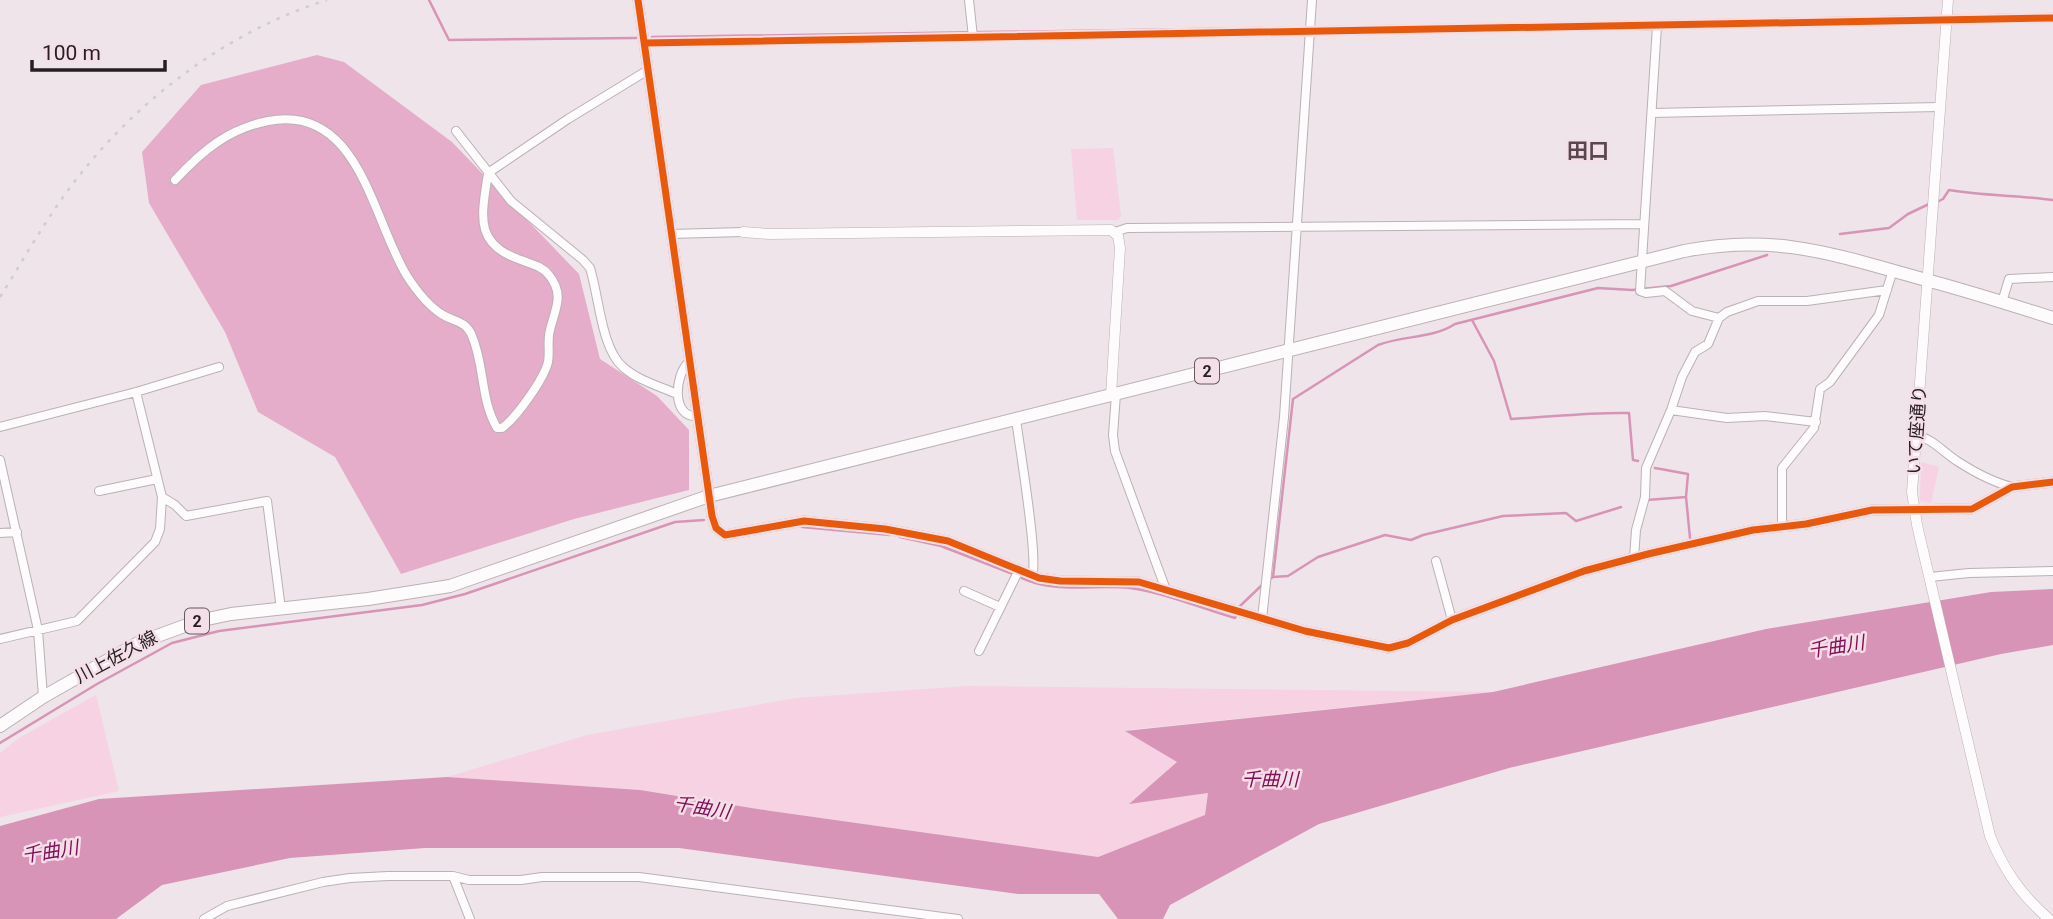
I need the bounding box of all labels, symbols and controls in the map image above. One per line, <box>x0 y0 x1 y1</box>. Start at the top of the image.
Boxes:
scale bar <box>32 28 164 72</box>
text: 100 m <box>42 41 101 65</box>
district label: 田口 <box>1567 139 1609 163</box>
road number: 2 <box>1195 358 1219 384</box>
street label: いて座通り <box>1903 385 1930 475</box>
road number: 2 <box>185 608 209 634</box>
street label: 川上佐久線 <box>71 626 160 687</box>
water label: 千曲川 <box>1806 630 1868 662</box>
water label: 千曲川 <box>1241 768 1300 791</box>
water label: 千曲川 <box>672 792 734 824</box>
water label: 千曲川 <box>20 835 82 867</box>

